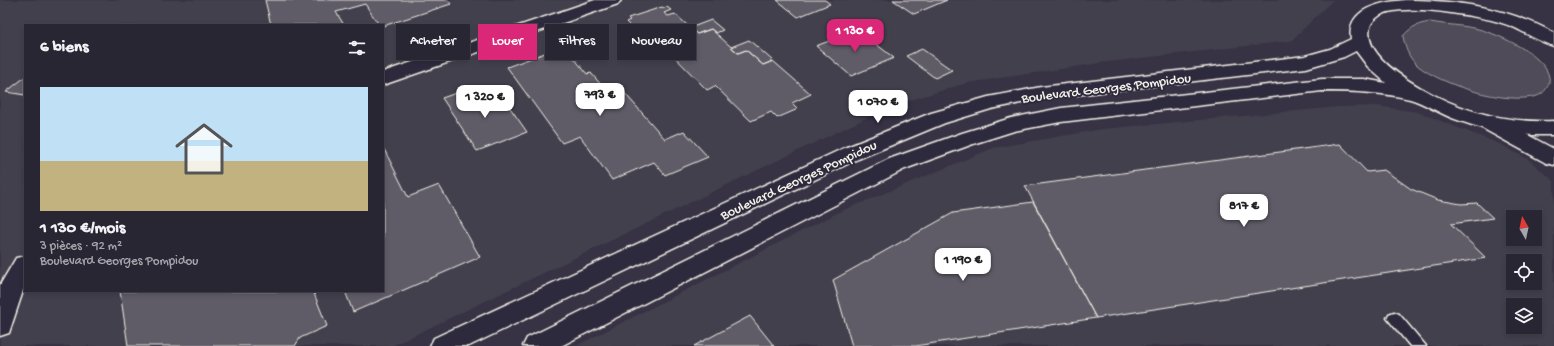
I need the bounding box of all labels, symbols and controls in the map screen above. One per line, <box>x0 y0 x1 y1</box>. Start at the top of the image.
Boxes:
pin: 1 130 € <box>818 19 892 53</box>
chip: Acheter <box>396 24 470 60</box>
chip: Louer <box>478 24 537 60</box>
chip: Filtres <box>545 24 609 60</box>
chip: Nouveau <box>617 24 696 60</box>
text: 1 130 € <box>836 24 874 39</box>
icon: filters <box>346 37 368 59</box>
text: 6 biens <box>40 38 88 58</box>
street label: Boulevard Georges Pompidou <box>1020 71 1192 108</box>
pin: 793 € <box>572 83 628 117</box>
pin: 1 320 € <box>448 85 522 119</box>
text: 793 € <box>585 88 615 103</box>
text: 1 320 € <box>465 90 505 105</box>
pin: 1 070 € <box>841 90 915 124</box>
text: 1 070 € <box>858 95 898 110</box>
icon: home <box>168 113 240 185</box>
street label: Boulevard Georges Pompidou <box>717 137 880 225</box>
pin: 817 € <box>1216 194 1272 228</box>
text: 817 € <box>1229 199 1259 214</box>
north arrow <box>1506 210 1542 246</box>
map controls <box>1506 210 1542 334</box>
text: 1 130 €/mois <box>40 219 125 239</box>
text: 3 pièces · 92 m² <box>40 239 122 254</box>
pin: 1 190 € <box>926 248 1000 282</box>
text: 1 190 € <box>944 253 982 268</box>
text: Boulevard Georges Pompidou <box>40 254 198 269</box>
button: locate <box>1506 254 1542 290</box>
button: layers <box>1506 298 1542 334</box>

